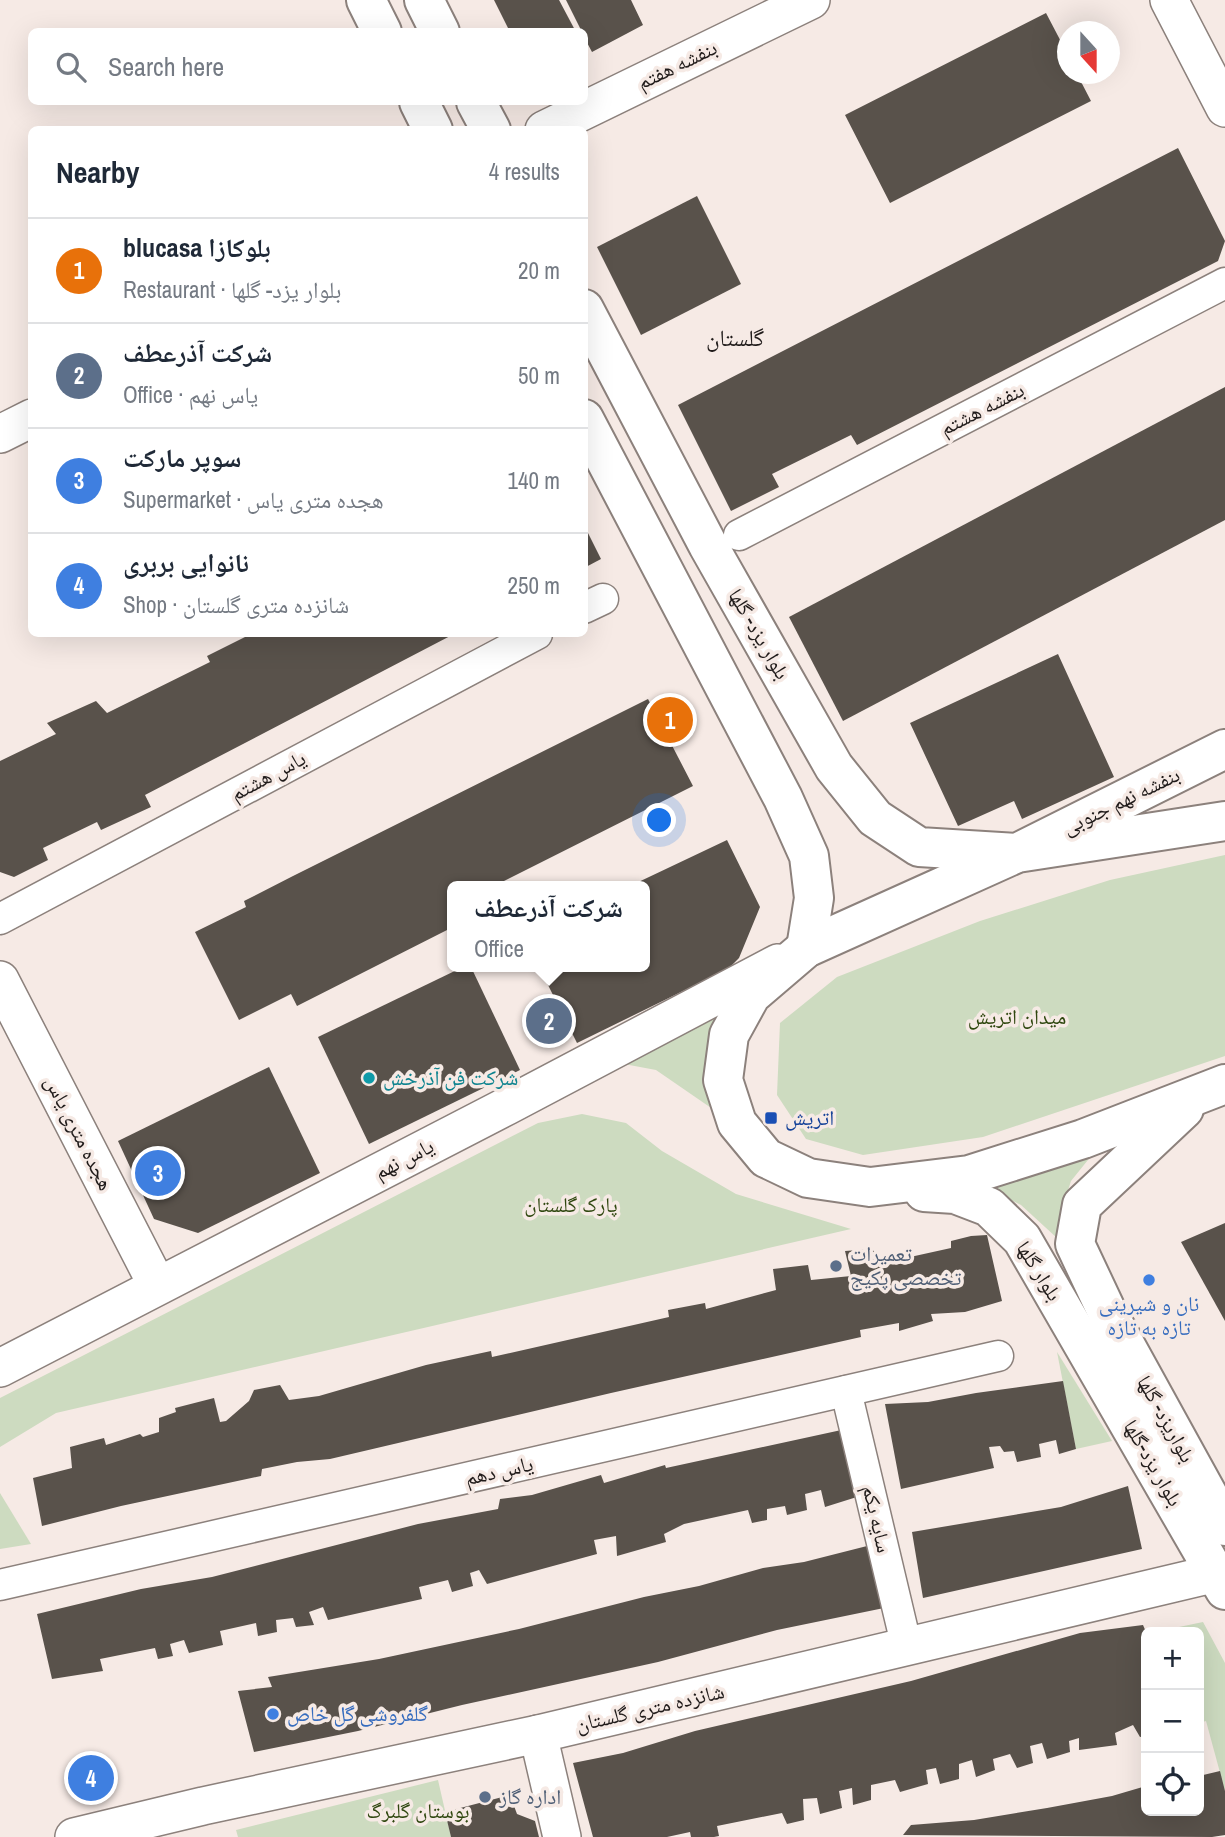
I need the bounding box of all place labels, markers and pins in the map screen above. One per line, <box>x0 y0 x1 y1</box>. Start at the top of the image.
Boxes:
pin: 1 <box>647 694 693 746</box>
pin: 2 <box>526 995 572 1047</box>
place label: شرکت فن آذرخش <box>383 1063 518 1092</box>
marker: شرکت فن آذرخش <box>361 1070 377 1086</box>
place label: اتریش <box>785 1103 834 1132</box>
marker: اتریش <box>763 1110 779 1126</box>
pin: 3 <box>135 1147 181 1199</box>
place label: تعمیرات تخصصی پکیج <box>850 1239 961 1292</box>
marker: تعمیرات تخصصی پکیج <box>828 1258 844 1274</box>
marker: نان و شیرینی تازه به تازه <box>1141 1272 1157 1288</box>
place label: نان و شیرینی تازه به تازه <box>1099 1289 1199 1342</box>
place label: گلفروشی گل خاص <box>287 1699 428 1728</box>
marker: گلفروشی گل خاص <box>265 1706 281 1722</box>
pin: 4 <box>68 1752 114 1804</box>
place label: اداره گاز <box>498 1782 561 1811</box>
marker: اداره گاز <box>477 1789 493 1805</box>

